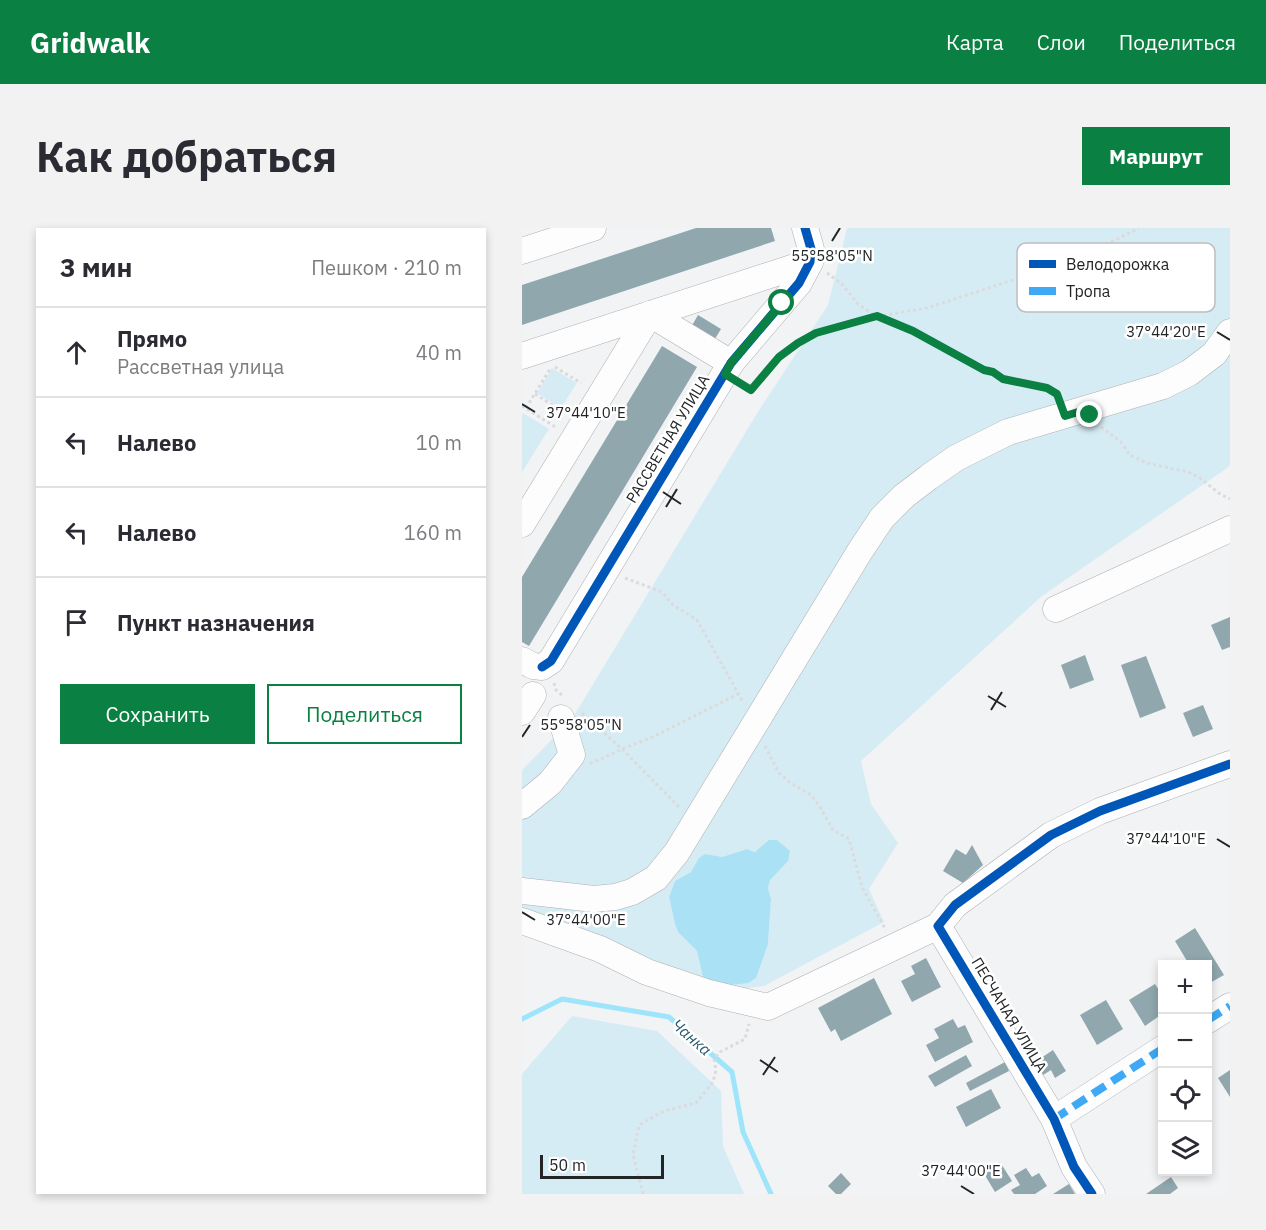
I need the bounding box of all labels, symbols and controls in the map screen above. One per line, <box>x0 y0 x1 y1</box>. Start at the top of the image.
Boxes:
text: Gridwalk <box>30 24 150 61</box>
text: Карта <box>946 28 1004 56</box>
text: Слои <box>1037 28 1086 56</box>
text: Поделиться <box>1119 28 1236 56</box>
button: Маршрут <box>1082 127 1230 185</box>
text: Как добраться <box>36 129 337 184</box>
legend <box>1017 243 1215 312</box>
text: 55°58'05"N <box>791 246 873 265</box>
text: 3 мин <box>60 250 132 284</box>
text: Пешком · 210 m <box>311 254 462 281</box>
text: Велодорожка <box>1066 254 1170 274</box>
text: Тропа <box>1066 281 1111 301</box>
route start <box>768 289 794 315</box>
text: 37°44'20"E <box>1126 322 1206 341</box>
text: Прямо <box>117 324 187 353</box>
icon: ahead <box>60 336 93 369</box>
text: 40 m <box>416 339 462 366</box>
text: Рассветная улица <box>117 353 284 380</box>
street label: РАССВЕТНАЯ УЛИЦА <box>622 371 714 506</box>
route end <box>1076 401 1102 427</box>
text: 37°44'10"E <box>546 403 626 422</box>
icon: left <box>60 426 93 459</box>
text: Налево <box>117 428 196 457</box>
text: 10 m <box>416 429 462 456</box>
icon: left <box>60 516 93 549</box>
text: Налево <box>117 518 196 547</box>
text: 160 m <box>404 519 462 546</box>
icon: arrive <box>60 606 93 639</box>
text: Пункт назначения <box>117 608 315 637</box>
button: Сохранить <box>60 684 255 744</box>
button: Поделиться <box>267 684 462 744</box>
text: 55°58'05"N <box>540 715 622 734</box>
text: 37°44'10"E <box>1126 829 1206 848</box>
text: 37°44'00"E <box>546 910 626 929</box>
street label: ПЕСЧАНАЯ УЛИЦА <box>968 954 1051 1076</box>
map controls <box>1158 960 1212 1176</box>
button: + <box>1158 960 1212 1014</box>
water label: Чанка <box>668 1014 716 1060</box>
button: − <box>1158 1014 1212 1068</box>
button: locate <box>1158 1068 1212 1122</box>
button: layers <box>1158 1122 1212 1176</box>
scale bar <box>540 1152 664 1180</box>
text: 50 m <box>549 1155 586 1175</box>
text: 37°44'00"E <box>921 1161 1001 1180</box>

